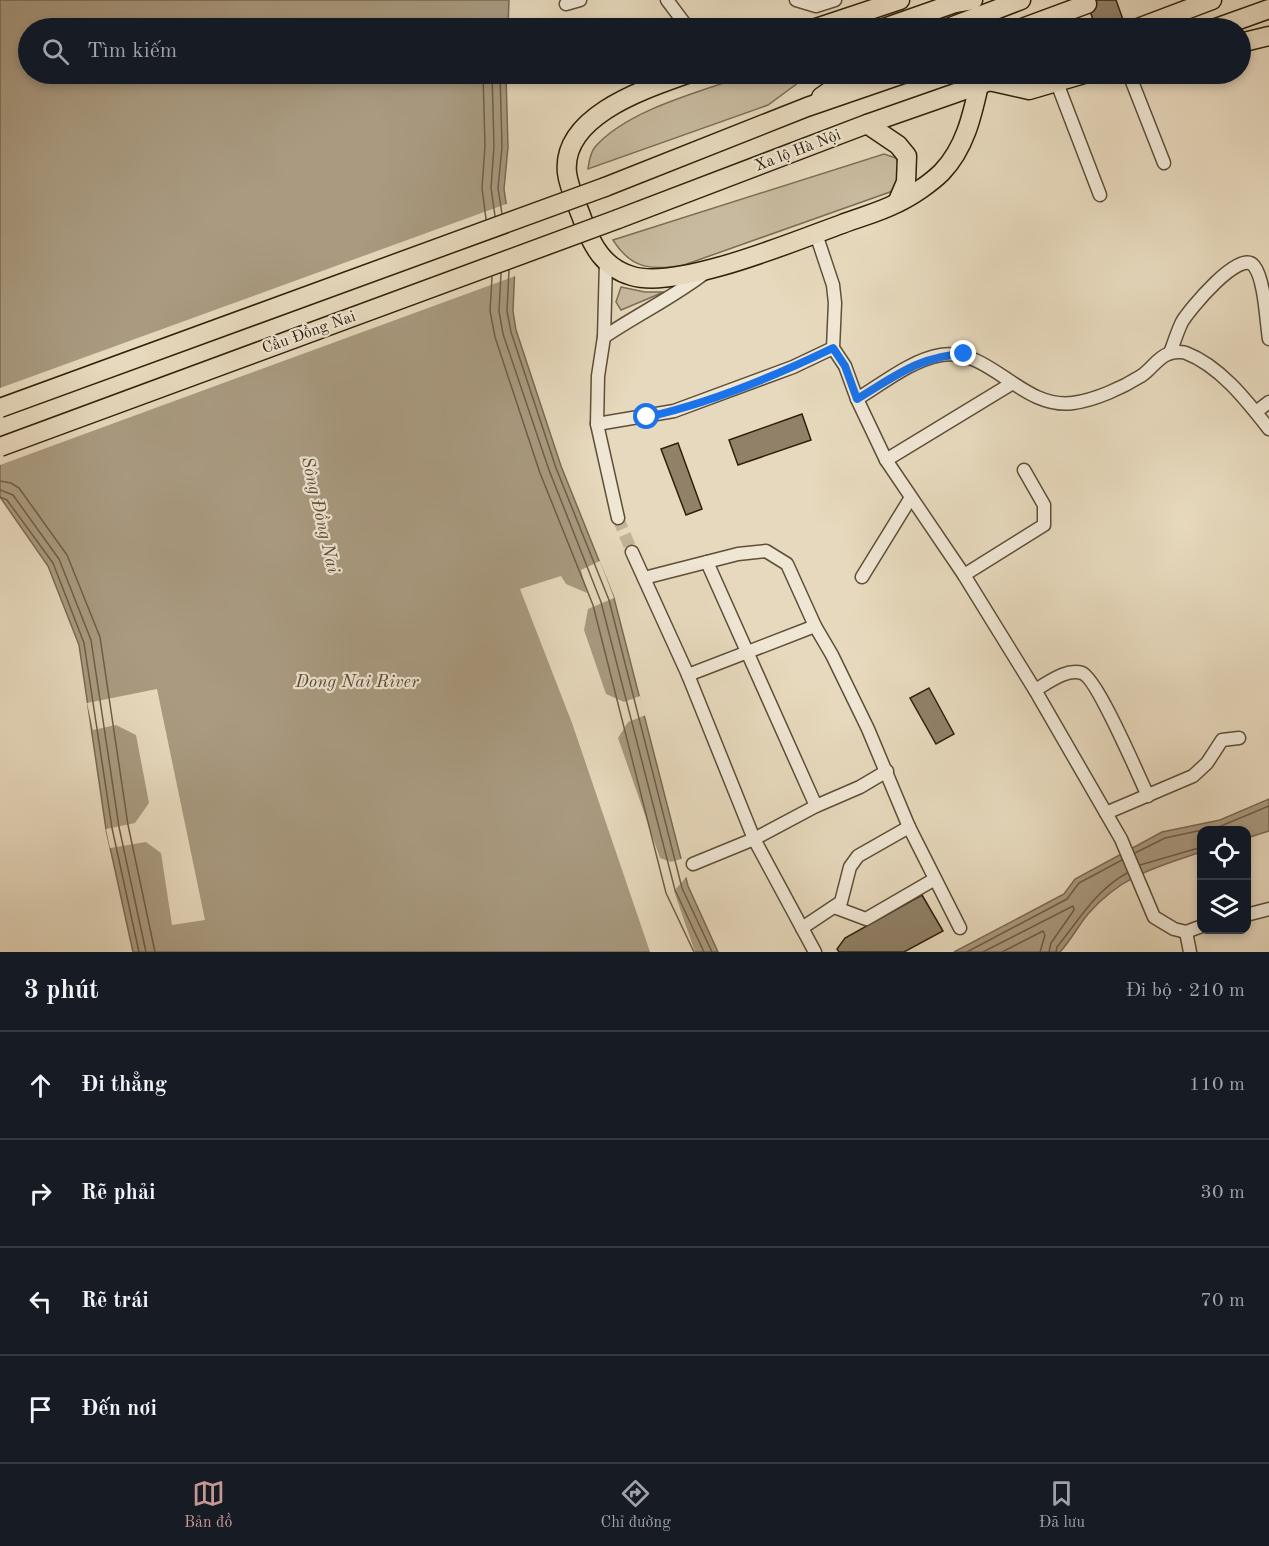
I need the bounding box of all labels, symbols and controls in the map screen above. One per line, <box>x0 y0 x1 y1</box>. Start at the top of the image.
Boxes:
search box <box>18 18 1251 84</box>
icon: search <box>39 35 72 68</box>
text: Tìm kiếm <box>87 40 177 62</box>
street label: Xa lộ Hà Nội <box>753 127 843 175</box>
street label: Cầu Đồng Nai <box>259 306 358 357</box>
route end <box>950 340 976 366</box>
route start <box>633 403 659 429</box>
water label: Sông Đồng Nai <box>298 455 343 575</box>
water label: Dong Nai River <box>294 673 420 691</box>
map controls <box>1197 826 1251 934</box>
button: locate <box>1197 826 1251 880</box>
button: layers <box>1197 880 1251 934</box>
text: 3 phút <box>24 978 99 1004</box>
text: Đi bộ · 210 m <box>1125 981 1245 1001</box>
icon: ahead <box>24 1069 57 1102</box>
text: Đi thẳng <box>81 1074 167 1096</box>
text: 110 m <box>1189 1075 1245 1095</box>
icon: right <box>24 1177 57 1210</box>
text: Rẽ phải <box>81 1182 156 1204</box>
text: 30 m <box>1200 1183 1245 1203</box>
icon: left <box>24 1285 57 1318</box>
text: Rẽ trái <box>81 1290 149 1312</box>
text: 70 m <box>1200 1291 1245 1311</box>
icon: arrive <box>24 1393 57 1426</box>
text: Đến nơi <box>81 1398 157 1420</box>
tab: Bản đồ <box>184 1477 232 1533</box>
tab: Chỉ đường <box>600 1477 671 1533</box>
tab: Đã lưu <box>1039 1477 1085 1533</box>

